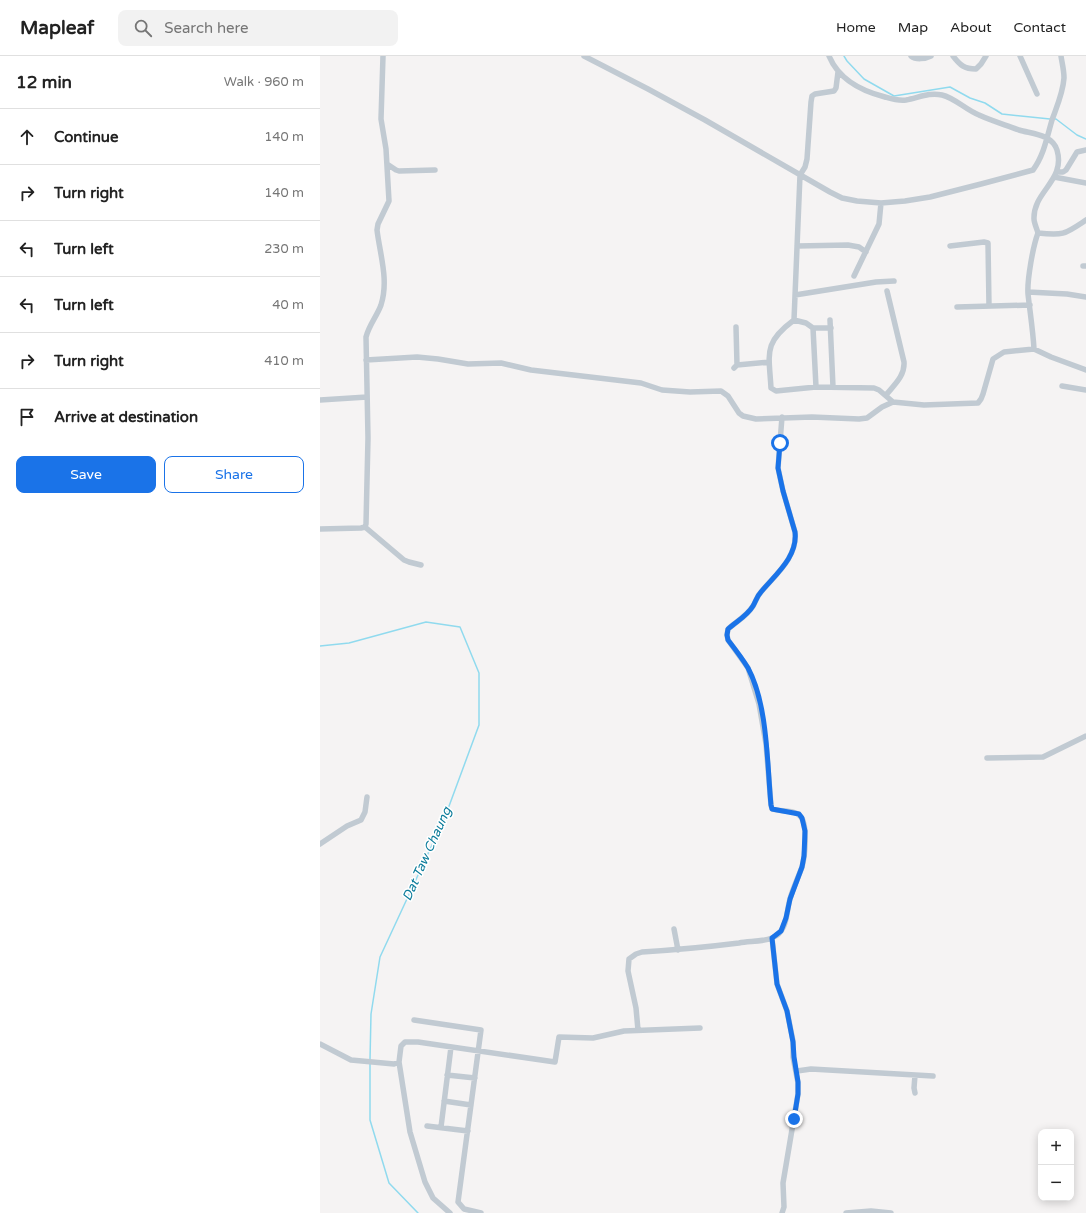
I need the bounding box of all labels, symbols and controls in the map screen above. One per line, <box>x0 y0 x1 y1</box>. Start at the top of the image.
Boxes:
search box <box>118 10 398 46</box>
text: Mapleaf <box>20 17 94 39</box>
icon: search <box>132 17 154 39</box>
text: Search here <box>164 19 249 37</box>
text: Home <box>836 19 876 36</box>
text: Map <box>898 19 928 36</box>
text: About <box>950 19 992 36</box>
text: Contact <box>1014 19 1066 36</box>
text: 12 min <box>16 72 72 93</box>
text: Walk · 960 m <box>224 74 304 90</box>
icon: ahead <box>16 126 38 148</box>
text: Continue <box>54 128 118 146</box>
text: 140 m <box>264 129 304 145</box>
icon: right <box>16 182 38 204</box>
text: Turn right <box>54 184 124 202</box>
text: 140 m <box>264 185 304 201</box>
icon: left <box>16 238 38 260</box>
text: Turn left <box>54 240 114 258</box>
text: 230 m <box>264 241 304 257</box>
icon: left <box>16 294 38 316</box>
text: Turn left <box>54 296 114 314</box>
text: 40 m <box>272 297 304 313</box>
icon: right <box>16 350 38 372</box>
text: Turn right <box>54 352 124 370</box>
text: 410 m <box>264 353 304 369</box>
icon: arrive <box>16 406 38 428</box>
text: Arrive at destination <box>54 408 198 426</box>
route start <box>771 434 789 452</box>
button: Save <box>16 456 156 493</box>
button: Share <box>164 456 304 493</box>
water label: Dat Taw Chaung <box>399 804 455 903</box>
route end <box>785 1110 803 1128</box>
map controls <box>1038 1129 1074 1201</box>
button: + <box>1038 1129 1074 1165</box>
button: − <box>1038 1165 1074 1201</box>

